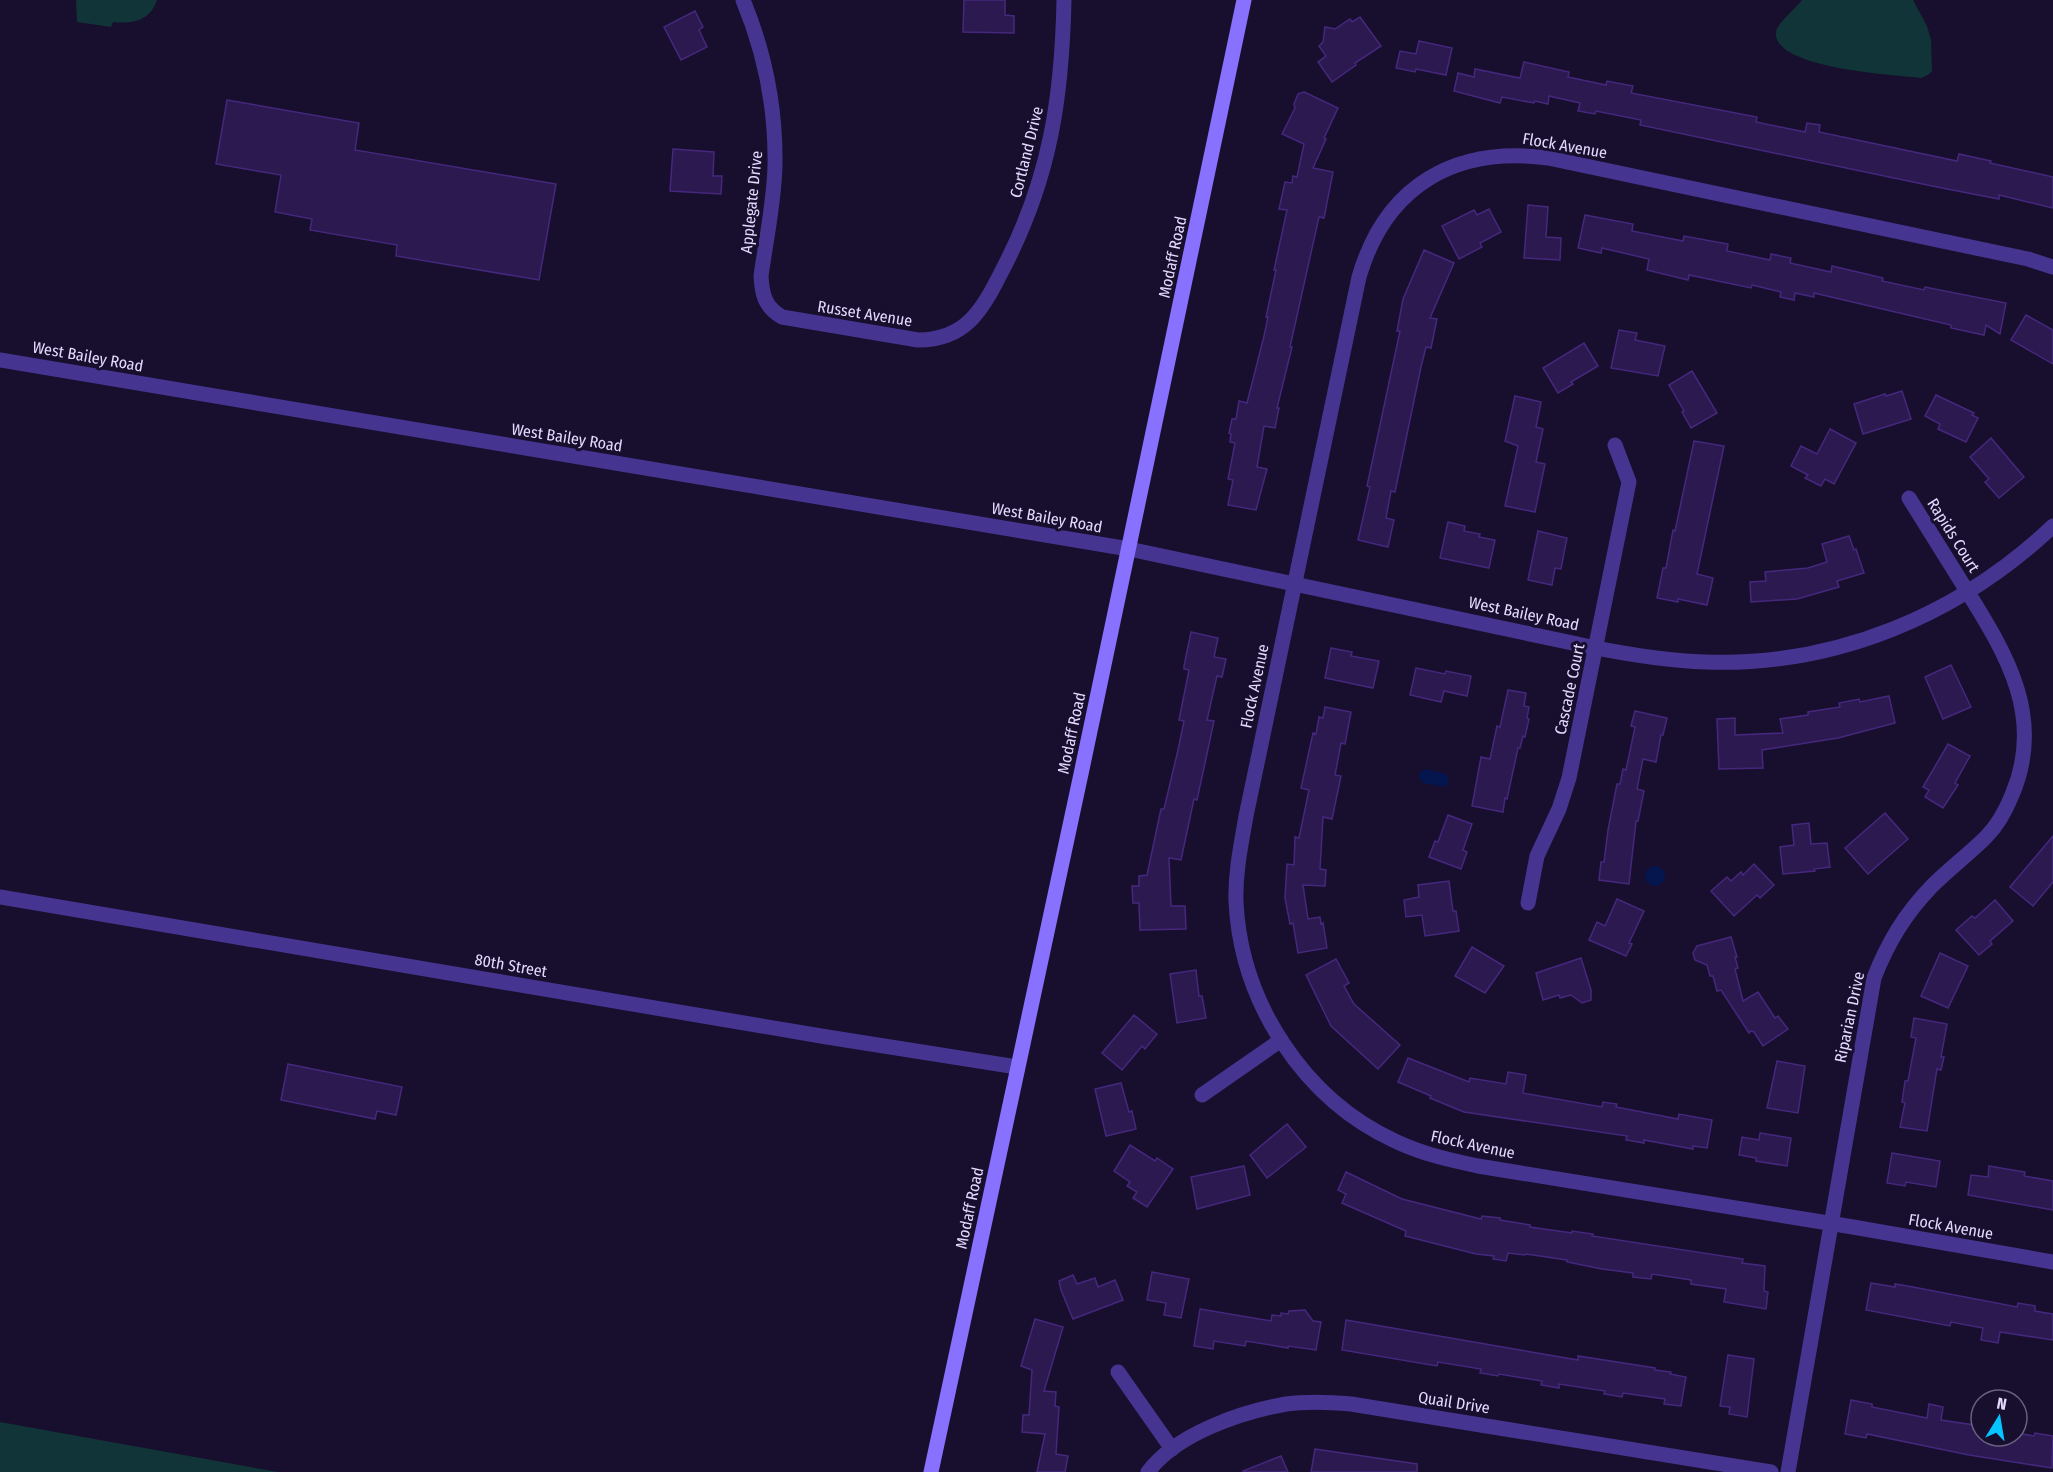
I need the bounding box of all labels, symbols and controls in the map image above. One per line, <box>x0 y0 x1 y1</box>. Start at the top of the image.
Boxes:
street label: Cortland Drive <box>1006 104 1047 200</box>
street label: Flock Avenue <box>1521 129 1609 162</box>
street label: Applegate Drive <box>737 150 766 254</box>
street label: Modaff Road <box>1155 215 1190 300</box>
street label: Russet Avenue <box>816 297 914 330</box>
street label: West Bailey Road <box>31 337 145 376</box>
street label: West Bailey Road <box>510 419 624 456</box>
street label: Rapids Court <box>1923 495 1984 576</box>
street label: West Bailey Road <box>990 498 1104 537</box>
street label: West Bailey Road <box>1467 593 1581 634</box>
street label: Cascade Court <box>1551 641 1589 736</box>
street label: Flock Avenue <box>1236 642 1273 730</box>
street label: Modaff Road <box>1054 691 1089 776</box>
street label: 80th Street <box>473 950 549 981</box>
street label: Riparian Drive <box>1831 970 1868 1064</box>
street label: Flock Avenue <box>1429 1126 1517 1163</box>
street label: Modaff Road <box>952 1166 987 1251</box>
street label: Flock Avenue <box>1907 1210 1995 1243</box>
street label: Quail Drive <box>1417 1387 1491 1418</box>
north arrow <box>1969 1388 2029 1448</box>
text: N <box>1995 1394 2008 1414</box>

